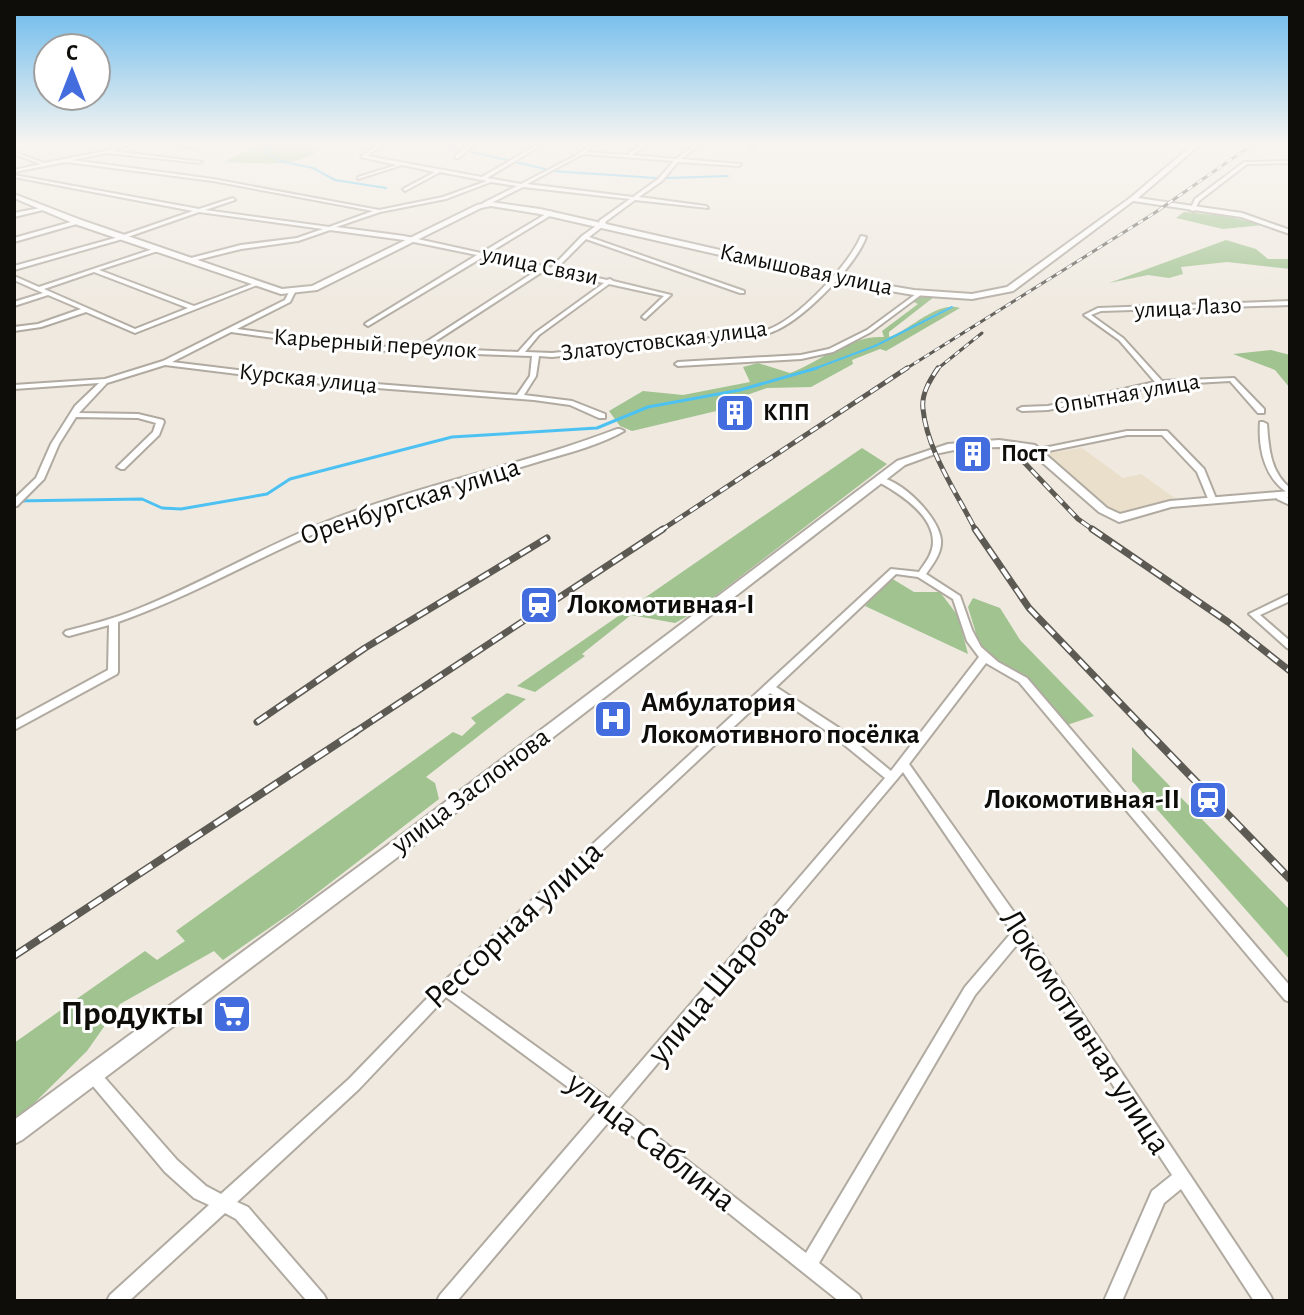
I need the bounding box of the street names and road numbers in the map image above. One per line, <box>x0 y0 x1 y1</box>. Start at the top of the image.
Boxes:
street label: Камышовая улица <box>717 240 895 300</box>
street label: улица Связи <box>479 242 600 290</box>
street label: улица Лазо <box>1133 293 1242 323</box>
street label: Златоустовская улица <box>560 316 768 366</box>
street label: Карьерный переулок <box>273 325 477 363</box>
street label: Курская улица <box>238 360 378 398</box>
street label: Опытная улица <box>1052 369 1202 419</box>
street label: Оренбургская улица <box>297 453 524 551</box>
street label: улица Заслонова <box>386 723 555 860</box>
street label: Рессорная улица <box>419 834 609 1016</box>
street label: улица Шарова <box>641 897 795 1071</box>
street label: Локомотивная улица <box>993 903 1177 1161</box>
street label: улица Саблина <box>559 1065 742 1218</box>

